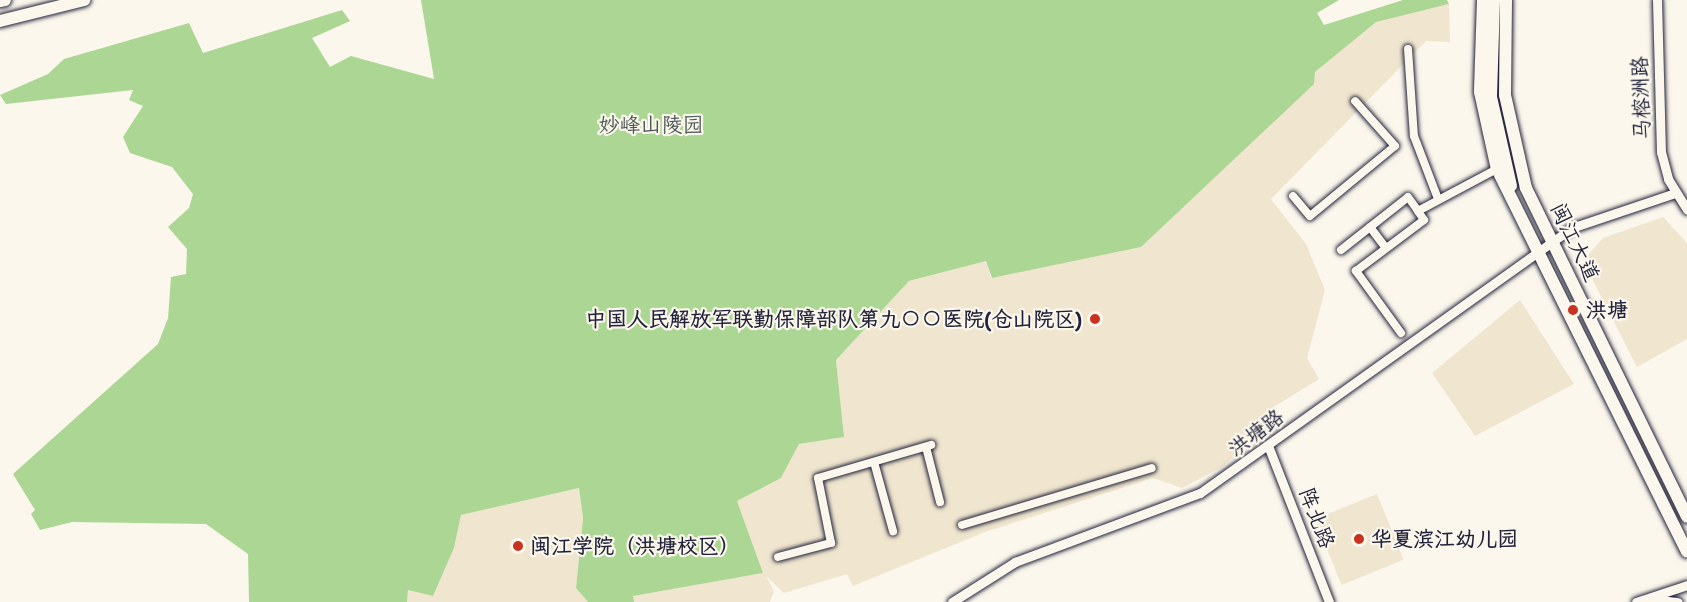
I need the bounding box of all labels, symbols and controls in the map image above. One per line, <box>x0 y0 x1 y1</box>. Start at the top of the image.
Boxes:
street label: 马榕洲路 <box>1627 56 1655 140</box>
park label: 妙峰山陵园 <box>599 112 703 138</box>
street label: 闽江大道 <box>1545 199 1605 285</box>
place label: 洪塘 <box>1586 297 1628 323</box>
marker: 洪塘 <box>1564 301 1582 319</box>
place label: 中国人民解放军联勤保障部队第九〇〇医院(仓山院区) <box>585 306 1082 332</box>
marker: 中国人民解放军联勤保障部队第九〇〇医院(仓山院区) <box>1086 310 1104 328</box>
street label: 洪塘路 <box>1223 404 1289 462</box>
street label: 阵北路 <box>1294 484 1340 552</box>
place label: 华夏滨江幼儿园 <box>1371 526 1518 552</box>
marker: 华夏滨江幼儿园 <box>1352 532 1366 546</box>
place label: 闽江学院（洪塘校区） <box>530 533 740 559</box>
marker: 闽江学院（洪塘校区） <box>511 539 525 553</box>

